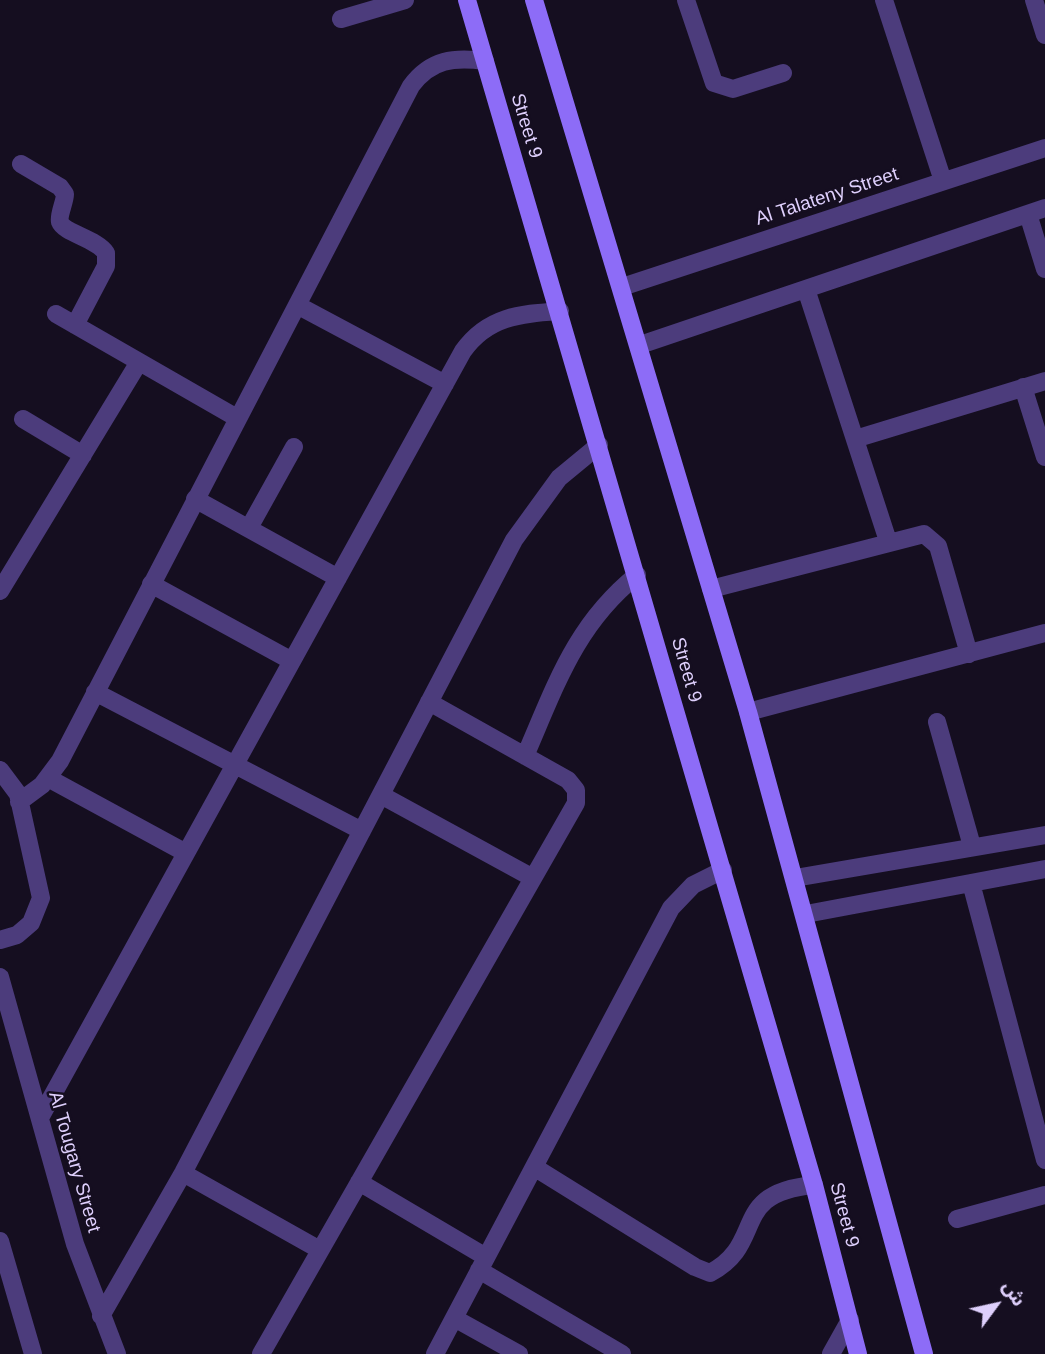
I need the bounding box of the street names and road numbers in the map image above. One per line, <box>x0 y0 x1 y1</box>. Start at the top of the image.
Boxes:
street label: Street 9 <box>505 91 547 161</box>
street label: Al Talateny Street <box>753 163 901 231</box>
street label: Street 9 <box>666 635 706 705</box>
street label: Al Tougary Street <box>43 1089 105 1235</box>
street label: Street 9 <box>824 1180 864 1250</box>

